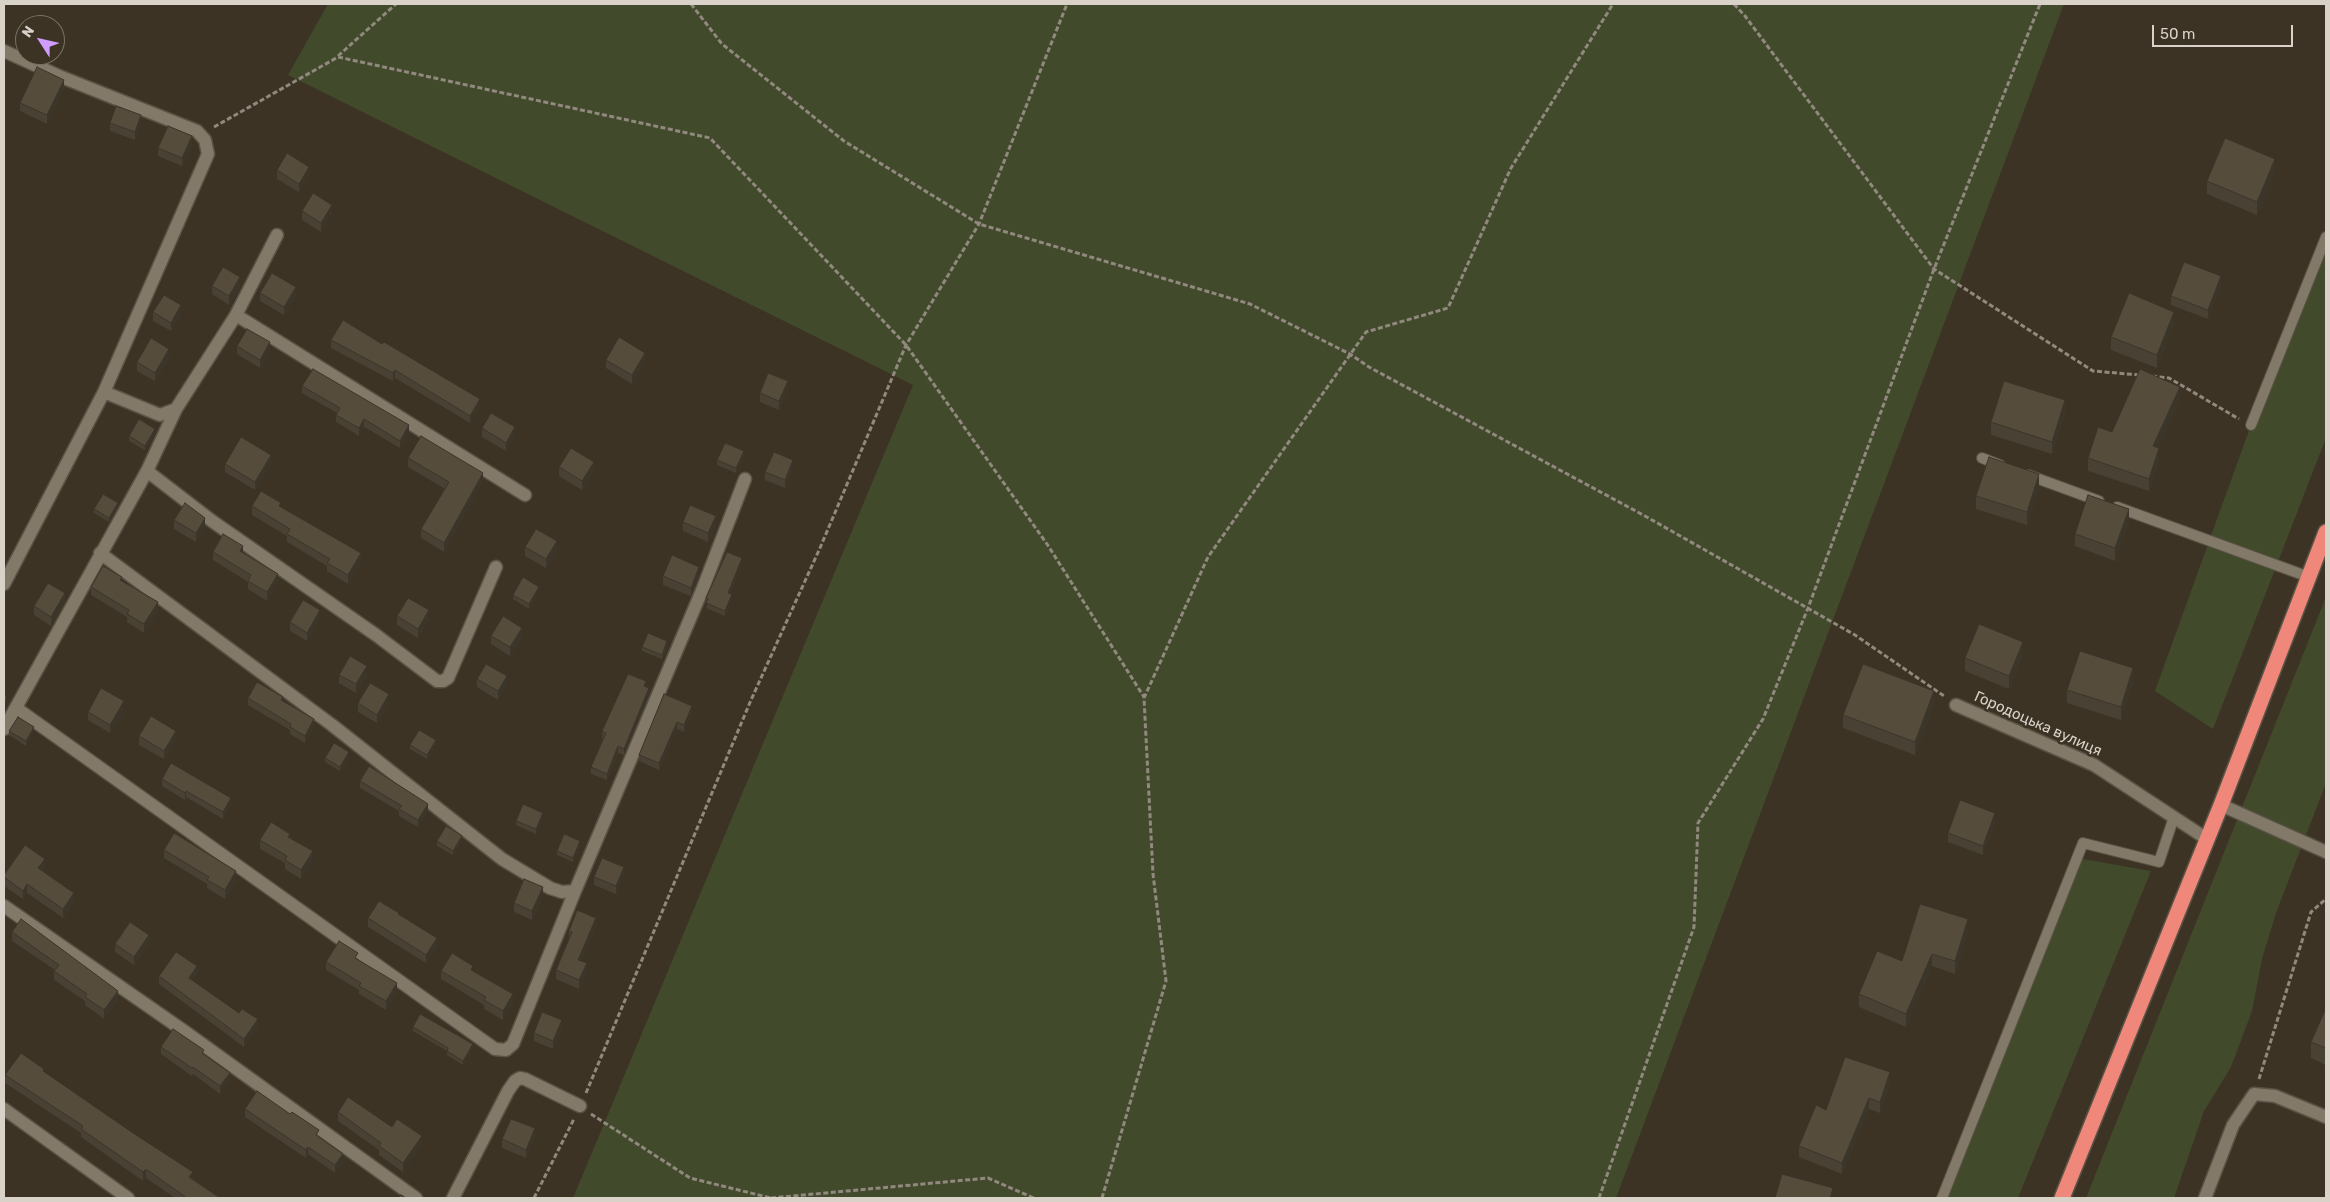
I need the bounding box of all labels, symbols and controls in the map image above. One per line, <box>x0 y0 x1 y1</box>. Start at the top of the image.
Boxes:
north arrow <box>15 15 65 65</box>
scale bar <box>2155 15 2296 47</box>
text: N <box>18 23 38 41</box>
text: 50 m <box>2160 25 2195 43</box>
street label: Городоцька вулиця <box>1971 688 2105 760</box>

